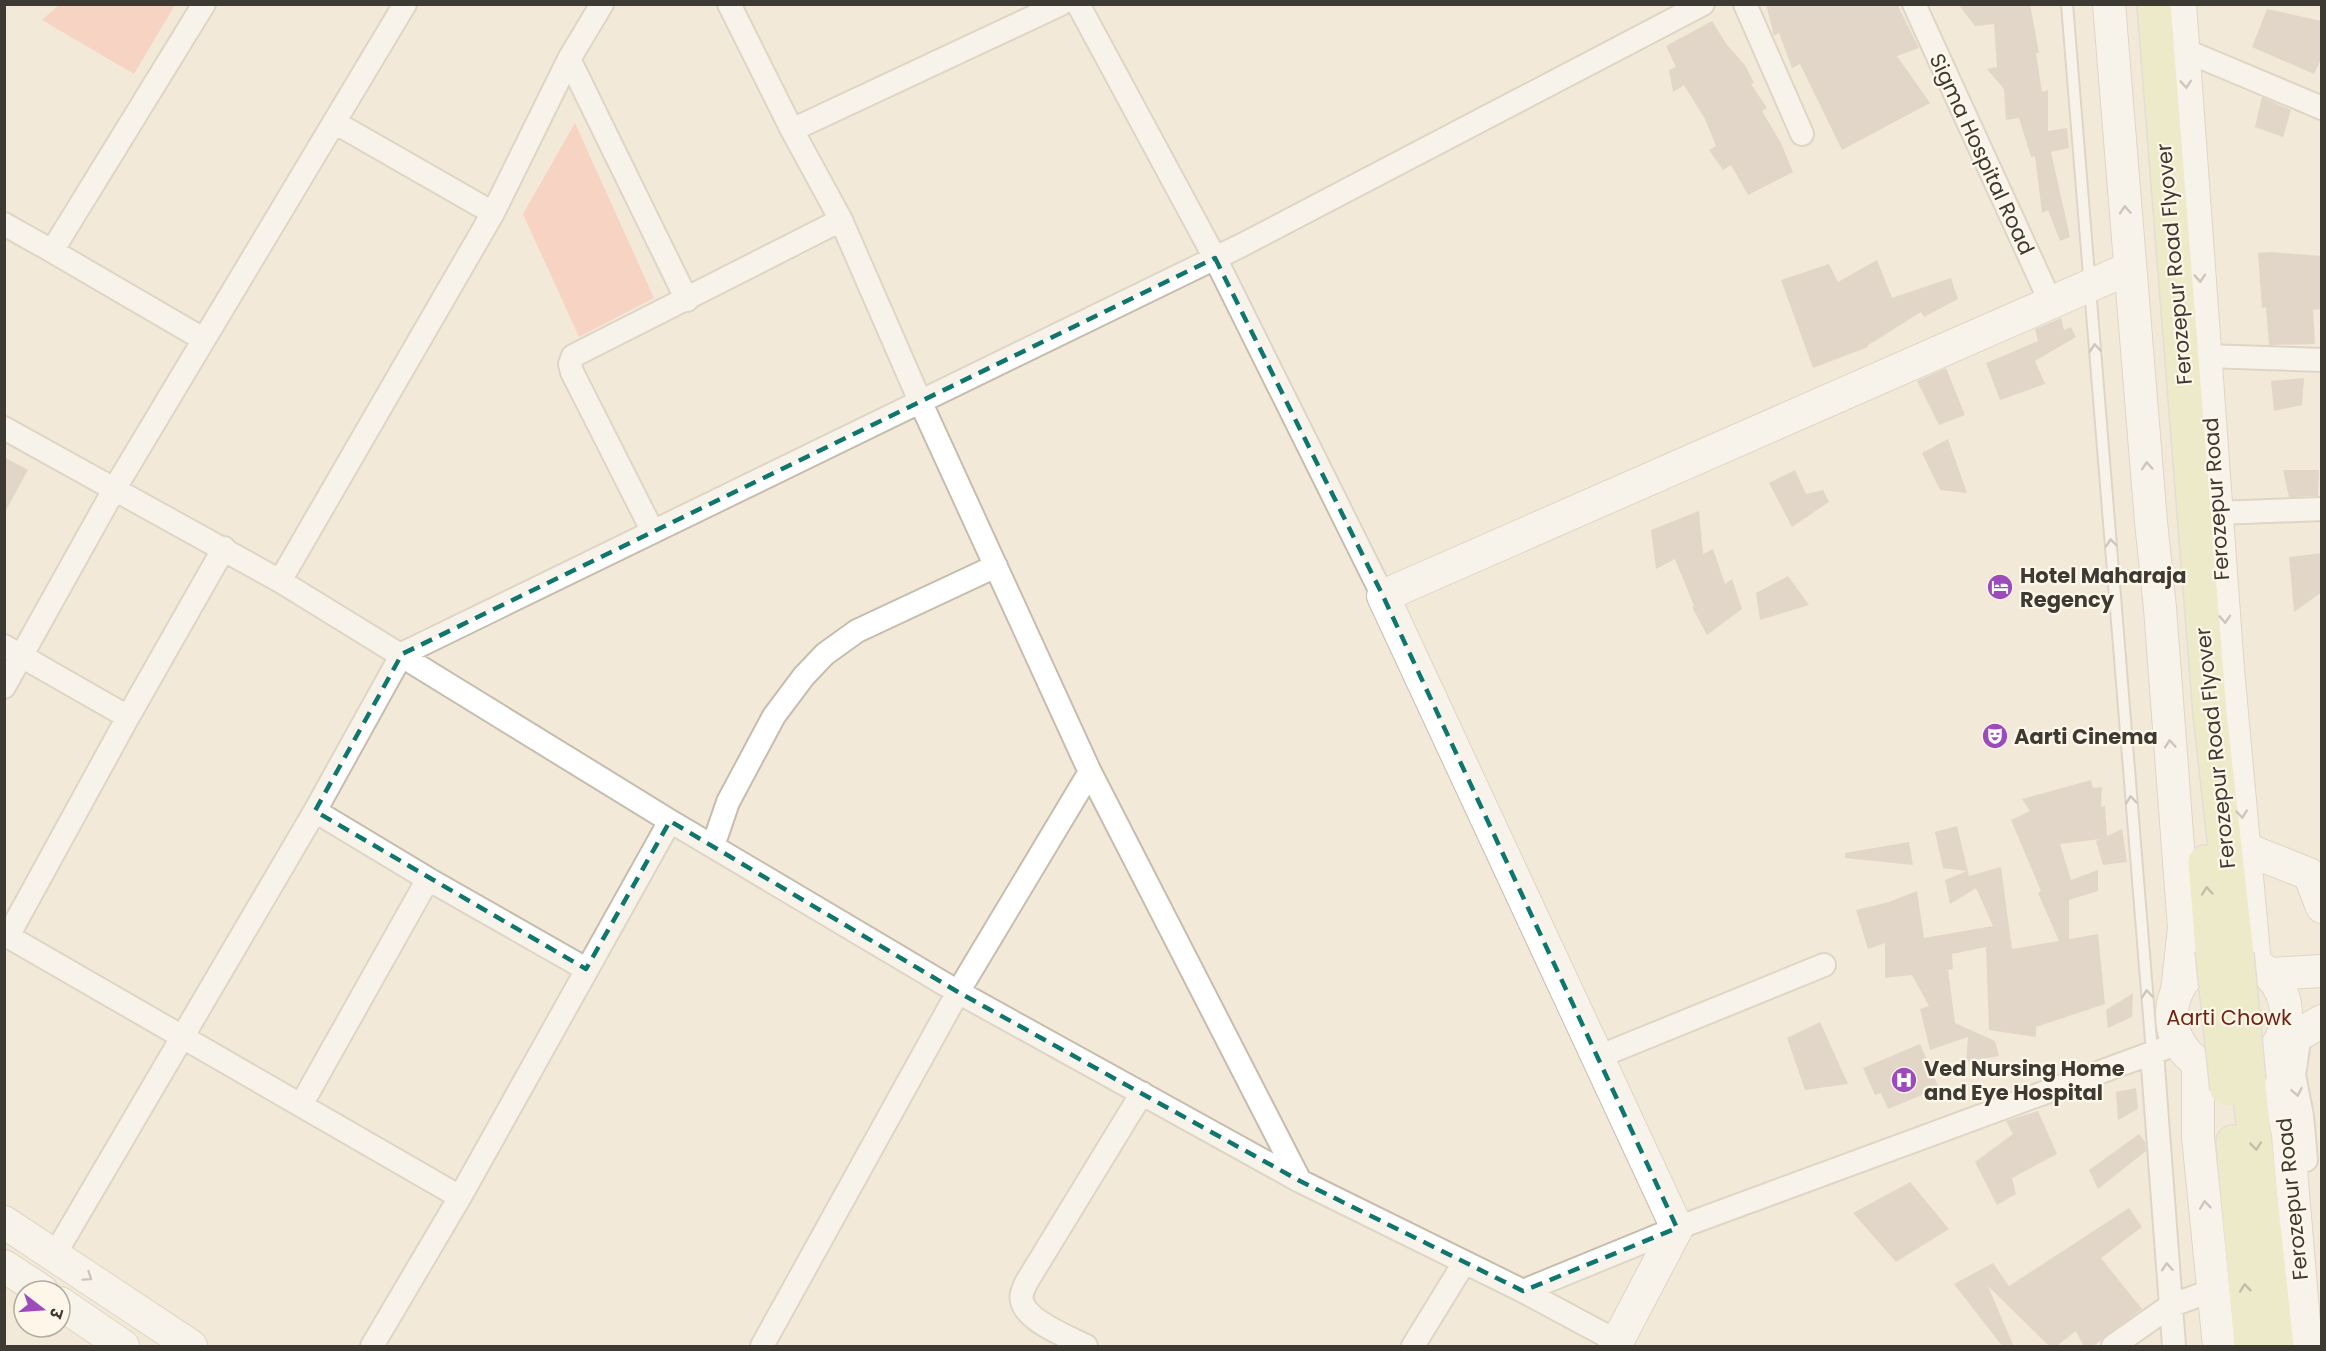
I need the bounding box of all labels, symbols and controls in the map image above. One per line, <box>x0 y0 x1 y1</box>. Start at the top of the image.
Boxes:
street label: Sigma Hospital Road <box>1923 49 2041 259</box>
one-way arrow <box>2180 79 2193 88</box>
street label: Ferozepur Road Flyover <box>2149 142 2199 386</box>
one-way arrow <box>2119 205 2132 214</box>
one-way arrow <box>2194 274 2207 283</box>
one-way arrow <box>2089 344 2102 353</box>
street label: Ferozepur Road <box>2196 417 2236 581</box>
one-way arrow <box>2141 462 2154 471</box>
one-way arrow <box>2104 538 2117 547</box>
place label: Hotel Maharaja Regency <box>2020 561 2186 614</box>
hotel icon: Hotel Maharaja Regency <box>1985 572 2015 602</box>
one-way arrow <box>2218 615 2231 624</box>
street label: Ferozepur Road Flyover <box>2188 626 2242 870</box>
theatre icon: Aarti Cinema <box>1980 721 2010 751</box>
place label: Aarti Cinema <box>2014 722 2158 751</box>
one-way arrow <box>2164 740 2177 749</box>
one-way arrow <box>2125 796 2138 805</box>
one-way arrow <box>2235 809 2248 818</box>
one-way arrow <box>2201 887 2214 896</box>
one-way arrow <box>2141 990 2154 999</box>
park label: Aarti Chowk <box>2166 1003 2292 1032</box>
place label: Ved Nursing Home and Eye Hospital <box>1924 1054 2125 1107</box>
hospital icon: Ved Nursing Home and Eye Hospital <box>1889 1065 1919 1095</box>
one-way arrow <box>2290 1087 2303 1097</box>
street label: Ferozepur Road <box>2269 1116 2315 1282</box>
one-way arrow <box>2249 1141 2261 1150</box>
one-way arrow <box>2199 1200 2212 1209</box>
one-way arrow <box>2161 1263 2174 1272</box>
one-way arrow <box>82 1270 93 1281</box>
north arrow <box>12 1279 72 1339</box>
one-way arrow <box>2239 1284 2252 1293</box>
text: उ <box>43 1305 68 1322</box>

